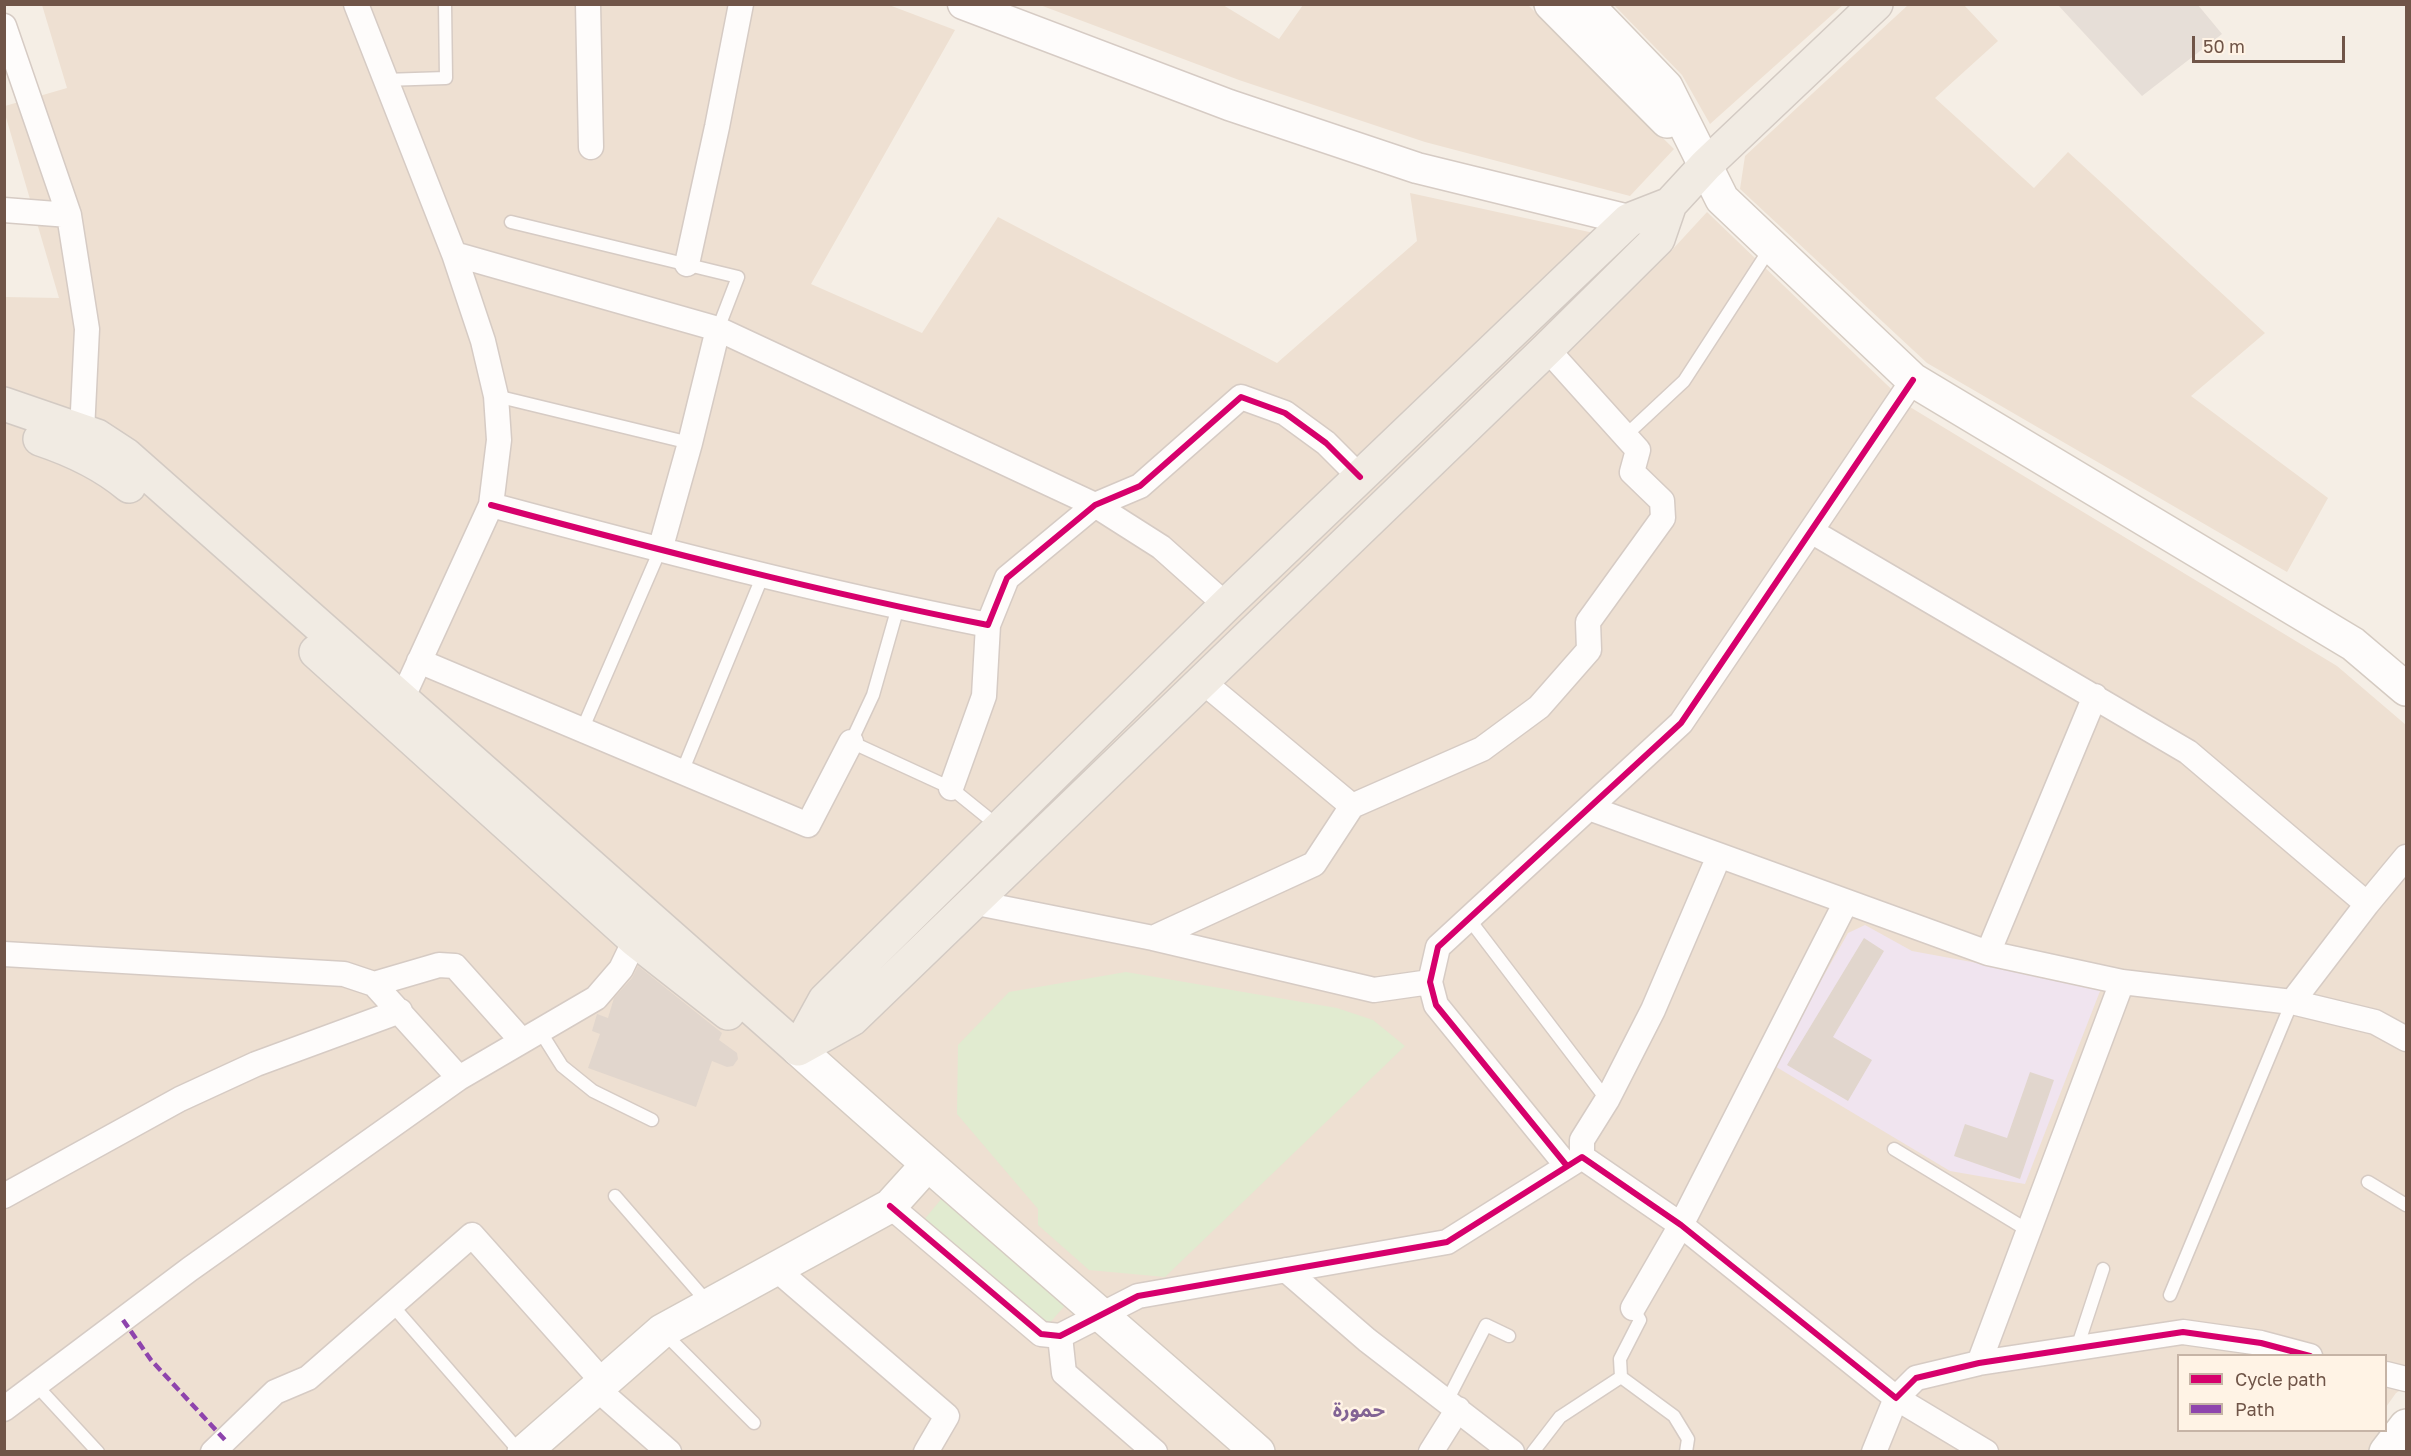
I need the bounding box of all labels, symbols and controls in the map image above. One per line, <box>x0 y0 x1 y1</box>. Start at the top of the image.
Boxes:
scale bar <box>2195 24 2348 62</box>
text: 50 m <box>2203 35 2245 57</box>
legend <box>2177 1354 2387 1432</box>
text: Cycle path <box>2235 1368 2327 1390</box>
text: Path <box>2235 1398 2275 1420</box>
district label: حمورة <box>1333 1399 1385 1423</box>

